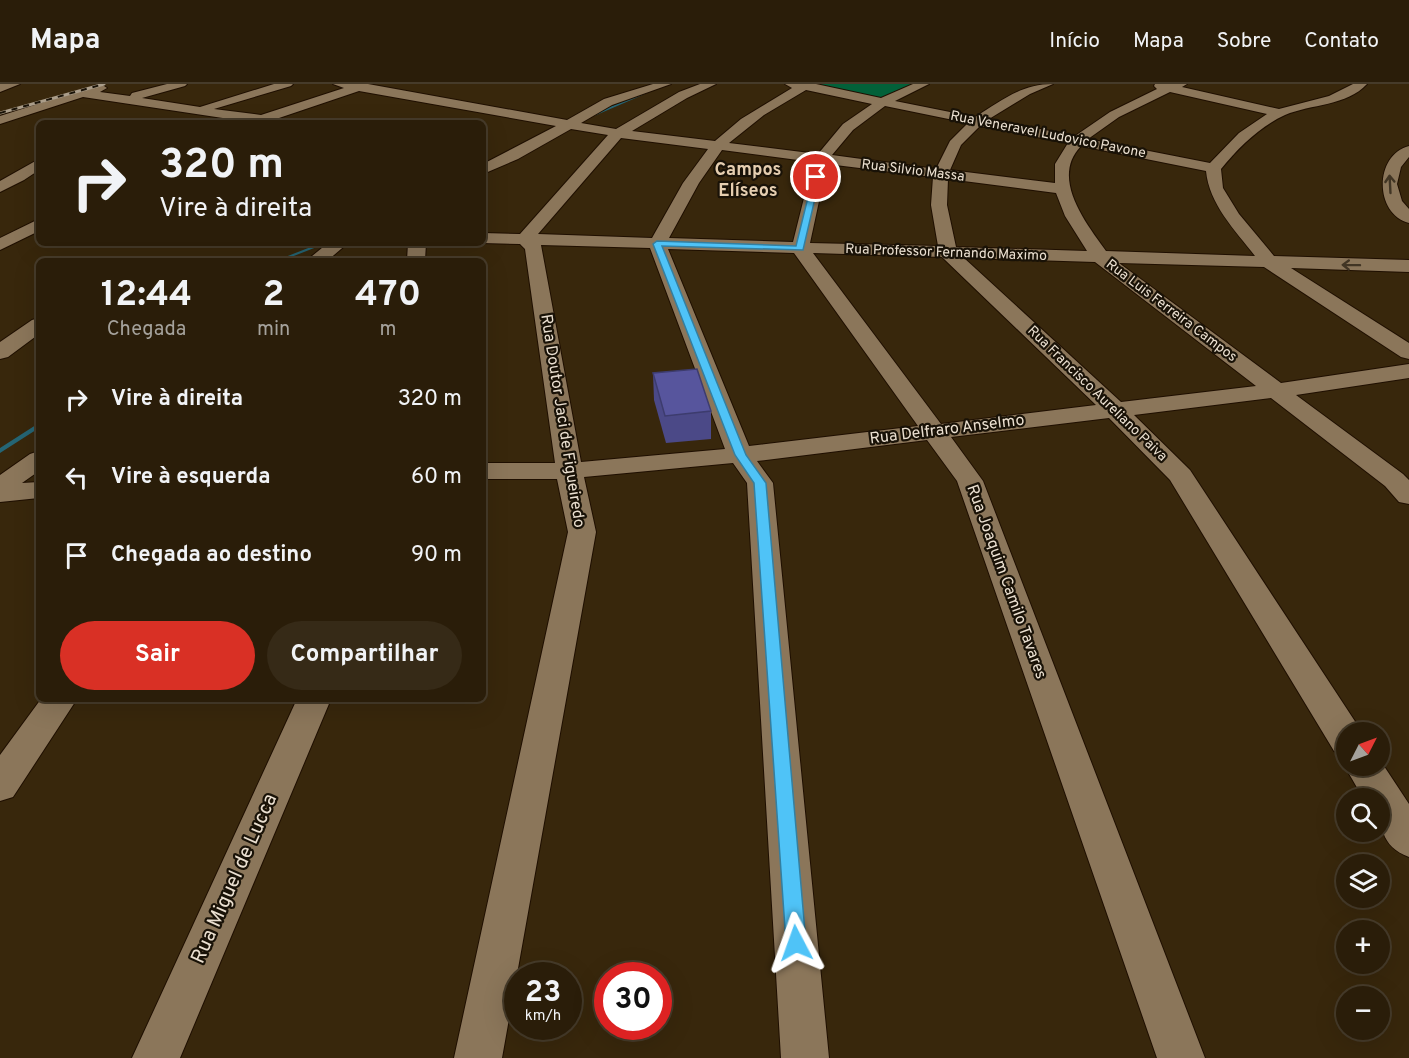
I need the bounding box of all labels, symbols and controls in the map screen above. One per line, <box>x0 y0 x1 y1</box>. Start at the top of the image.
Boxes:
text: Mapa <box>30 23 100 59</box>
text: Início <box>1049 28 1100 55</box>
text: Mapa <box>1133 28 1184 55</box>
text: Sobre <box>1217 28 1271 55</box>
text: Contato <box>1304 28 1379 55</box>
street label: Rua Veneravel Ludovico Pavone <box>949 108 1147 162</box>
text: 320 m <box>159 140 284 193</box>
icon: right <box>60 144 138 222</box>
pin <box>790 151 841 202</box>
street label: Rua Silvio Massa <box>860 156 966 186</box>
district label: Campos Elíseos <box>715 159 781 203</box>
icon: arrive <box>799 160 832 193</box>
one-way arrow <box>1384 174 1395 194</box>
text: Vire à direita <box>159 192 312 226</box>
street label: Rua Professor Fernando Maximo <box>845 241 1047 265</box>
street label: Rua Luis Ferreira Campos <box>1102 256 1240 366</box>
one-way arrow <box>1341 259 1361 271</box>
text: 12:44 <box>101 273 192 319</box>
text: 2 <box>263 273 285 319</box>
text: 470 <box>355 273 421 319</box>
street label: Rua Doutor Jaci de Figueiredo <box>535 313 589 529</box>
text: Chegada <box>107 317 186 343</box>
text: min <box>257 317 290 343</box>
text: m <box>380 317 397 343</box>
street label: Rua Francisco Aureliano Paiva <box>1024 323 1170 465</box>
icon: right <box>60 383 93 416</box>
text: Vire à direita <box>111 386 243 413</box>
text: 320 m <box>398 386 462 413</box>
street label: Rua Delfraro Anselmo <box>869 411 1026 449</box>
icon: left <box>60 461 93 494</box>
text: Vire à esquerda <box>111 464 270 491</box>
text: 60 m <box>411 464 462 491</box>
street label: Rua Joaquim Camilo Tavares <box>961 482 1051 682</box>
icon: arrive <box>60 539 93 572</box>
text: Chegada ao destino <box>111 542 312 569</box>
text: 90 m <box>411 542 462 569</box>
button: Sair <box>60 621 255 690</box>
button: Compartilhar <box>267 621 462 690</box>
north arrow <box>1336 722 1390 776</box>
map controls <box>1336 722 1390 1040</box>
button: search <box>1336 788 1390 842</box>
street label: Rua Miguel de Lucca <box>186 790 284 968</box>
button: layers <box>1336 854 1390 908</box>
position arrow <box>764 911 828 975</box>
button: + <box>1336 920 1390 974</box>
speed limit sign: 30 <box>594 962 672 1040</box>
text: 23 <box>525 975 561 1012</box>
button: − <box>1336 986 1390 1040</box>
text: km/h <box>525 1007 561 1026</box>

